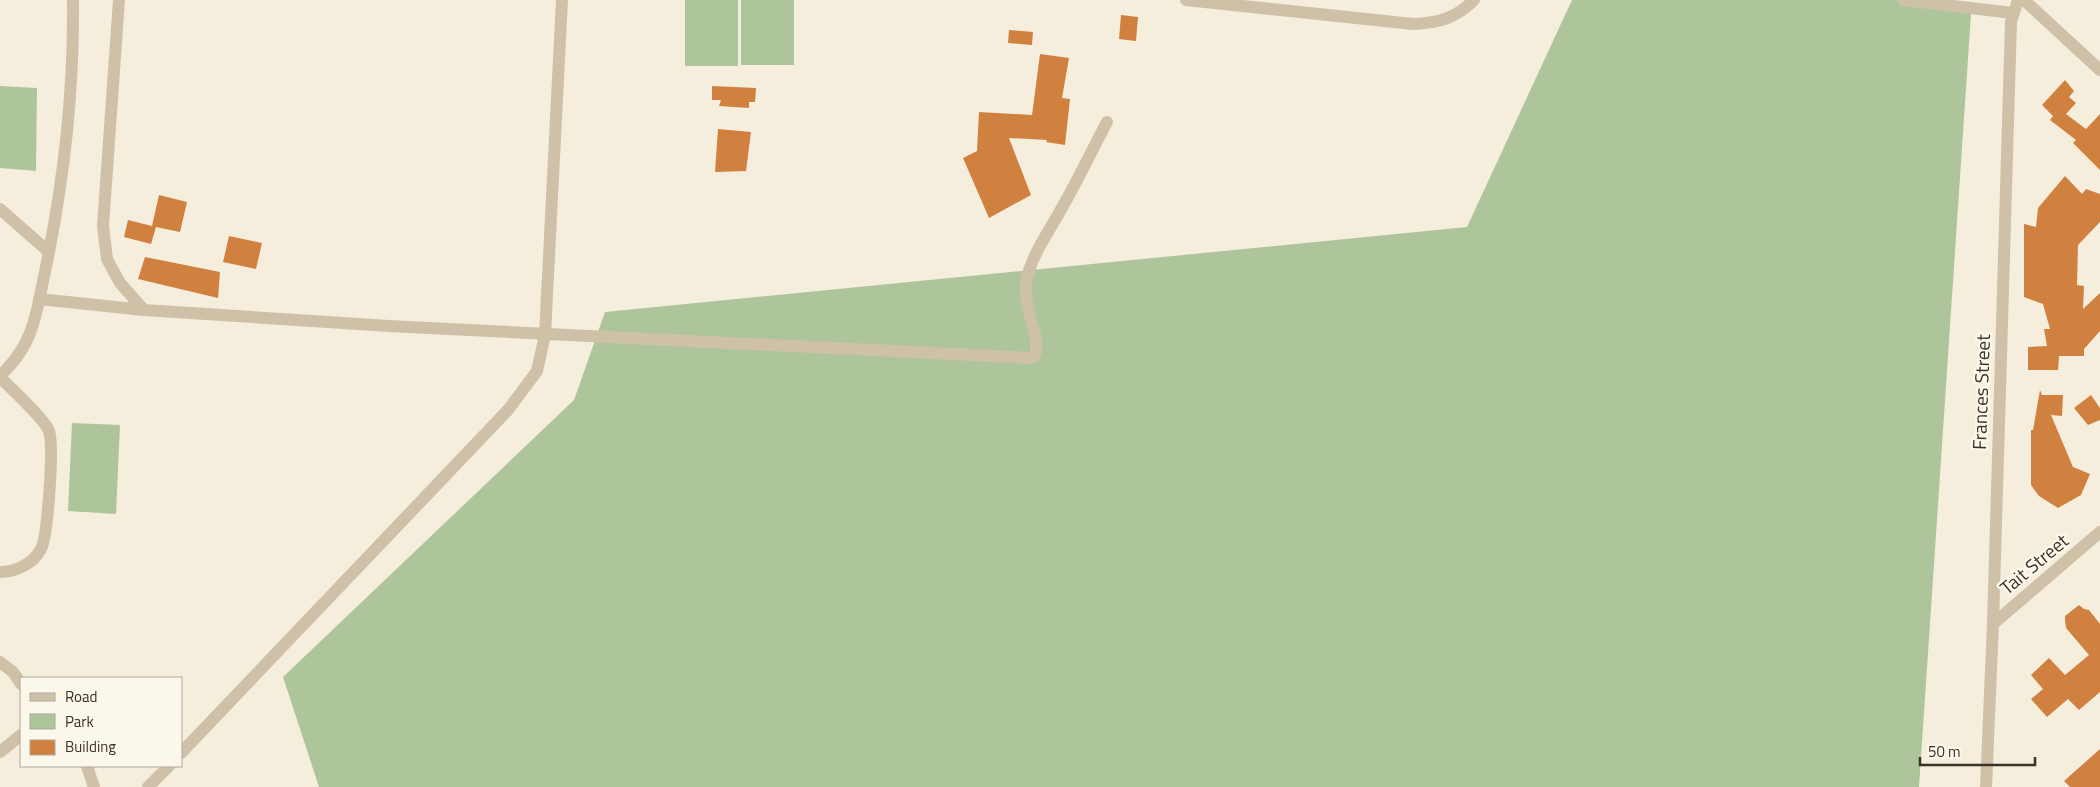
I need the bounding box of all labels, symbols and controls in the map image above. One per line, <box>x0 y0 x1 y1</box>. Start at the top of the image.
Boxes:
street label: Frances Street <box>1964 333 1997 450</box>
street label: Tait Street <box>1993 526 2075 601</box>
legend <box>20 677 182 767</box>
text: Road <box>65 685 97 708</box>
text: Park <box>65 710 94 733</box>
scale bar <box>1920 734 2035 766</box>
text: Building <box>65 735 116 758</box>
text: 50 m <box>1928 740 1961 763</box>

